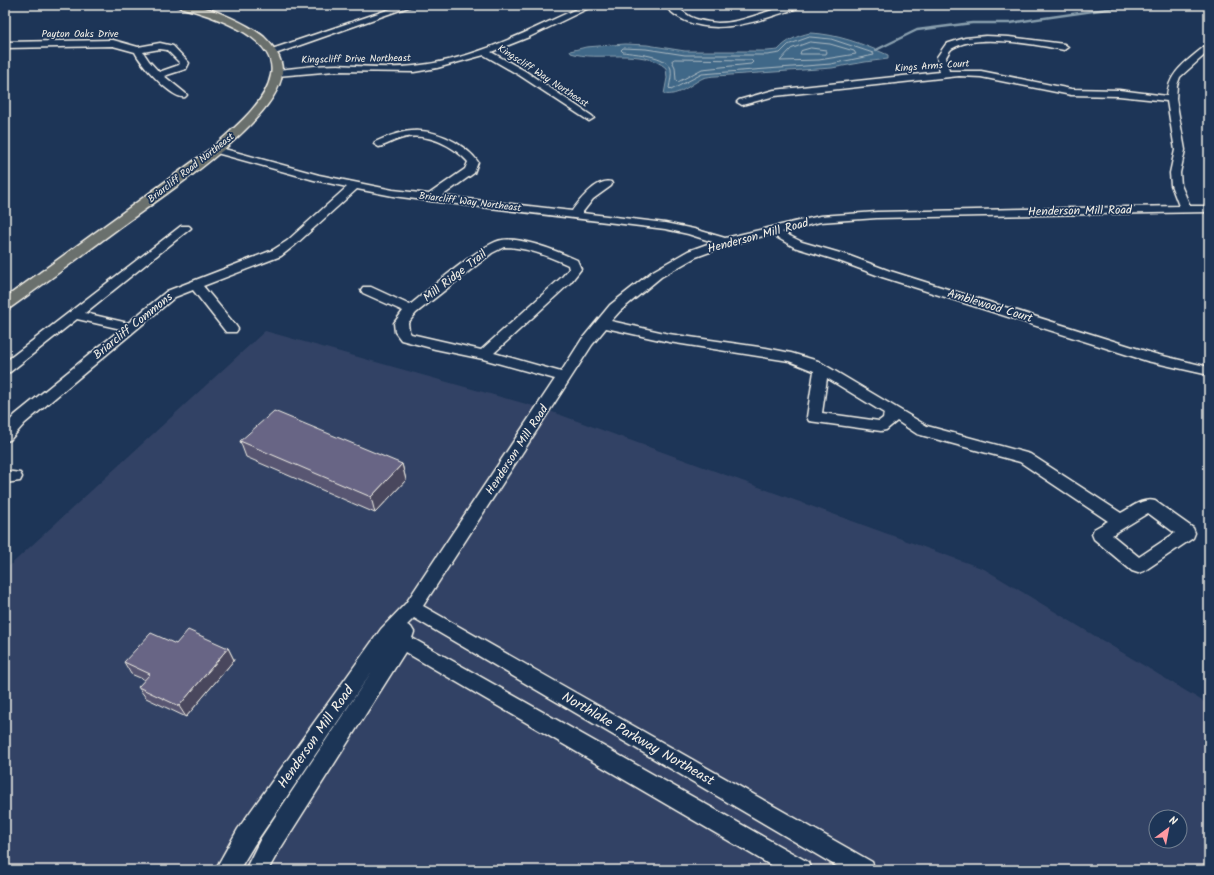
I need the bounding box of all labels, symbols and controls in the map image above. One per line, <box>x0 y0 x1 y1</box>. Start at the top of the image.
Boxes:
street label: Payton Oaks Drive <box>41 26 119 42</box>
street label: Kingscliff Way Northeast <box>494 40 592 112</box>
street label: Kingscliff Drive Northeast <box>301 50 411 68</box>
street label: Kings Arms Court <box>894 55 970 77</box>
street label: Briarcliff Road Northeast <box>144 129 238 207</box>
street label: Briarcliff Way Northeast <box>418 188 522 216</box>
street label: Henderson Mill Road <box>1028 201 1133 221</box>
street label: Henderson Mill Road <box>705 213 812 259</box>
street label: Mill Ridge Trail <box>419 245 491 307</box>
street label: Amblewood Court <box>945 284 1035 328</box>
street label: Briarcliff Commons <box>89 288 177 364</box>
street label: Henderson Mill Road <box>481 400 554 499</box>
street label: Henderson Mill Road <box>272 680 360 793</box>
street label: Northlake Parkway Northeast <box>558 686 719 792</box>
north arrow <box>1148 809 1188 849</box>
text: N <box>1165 812 1181 831</box>

